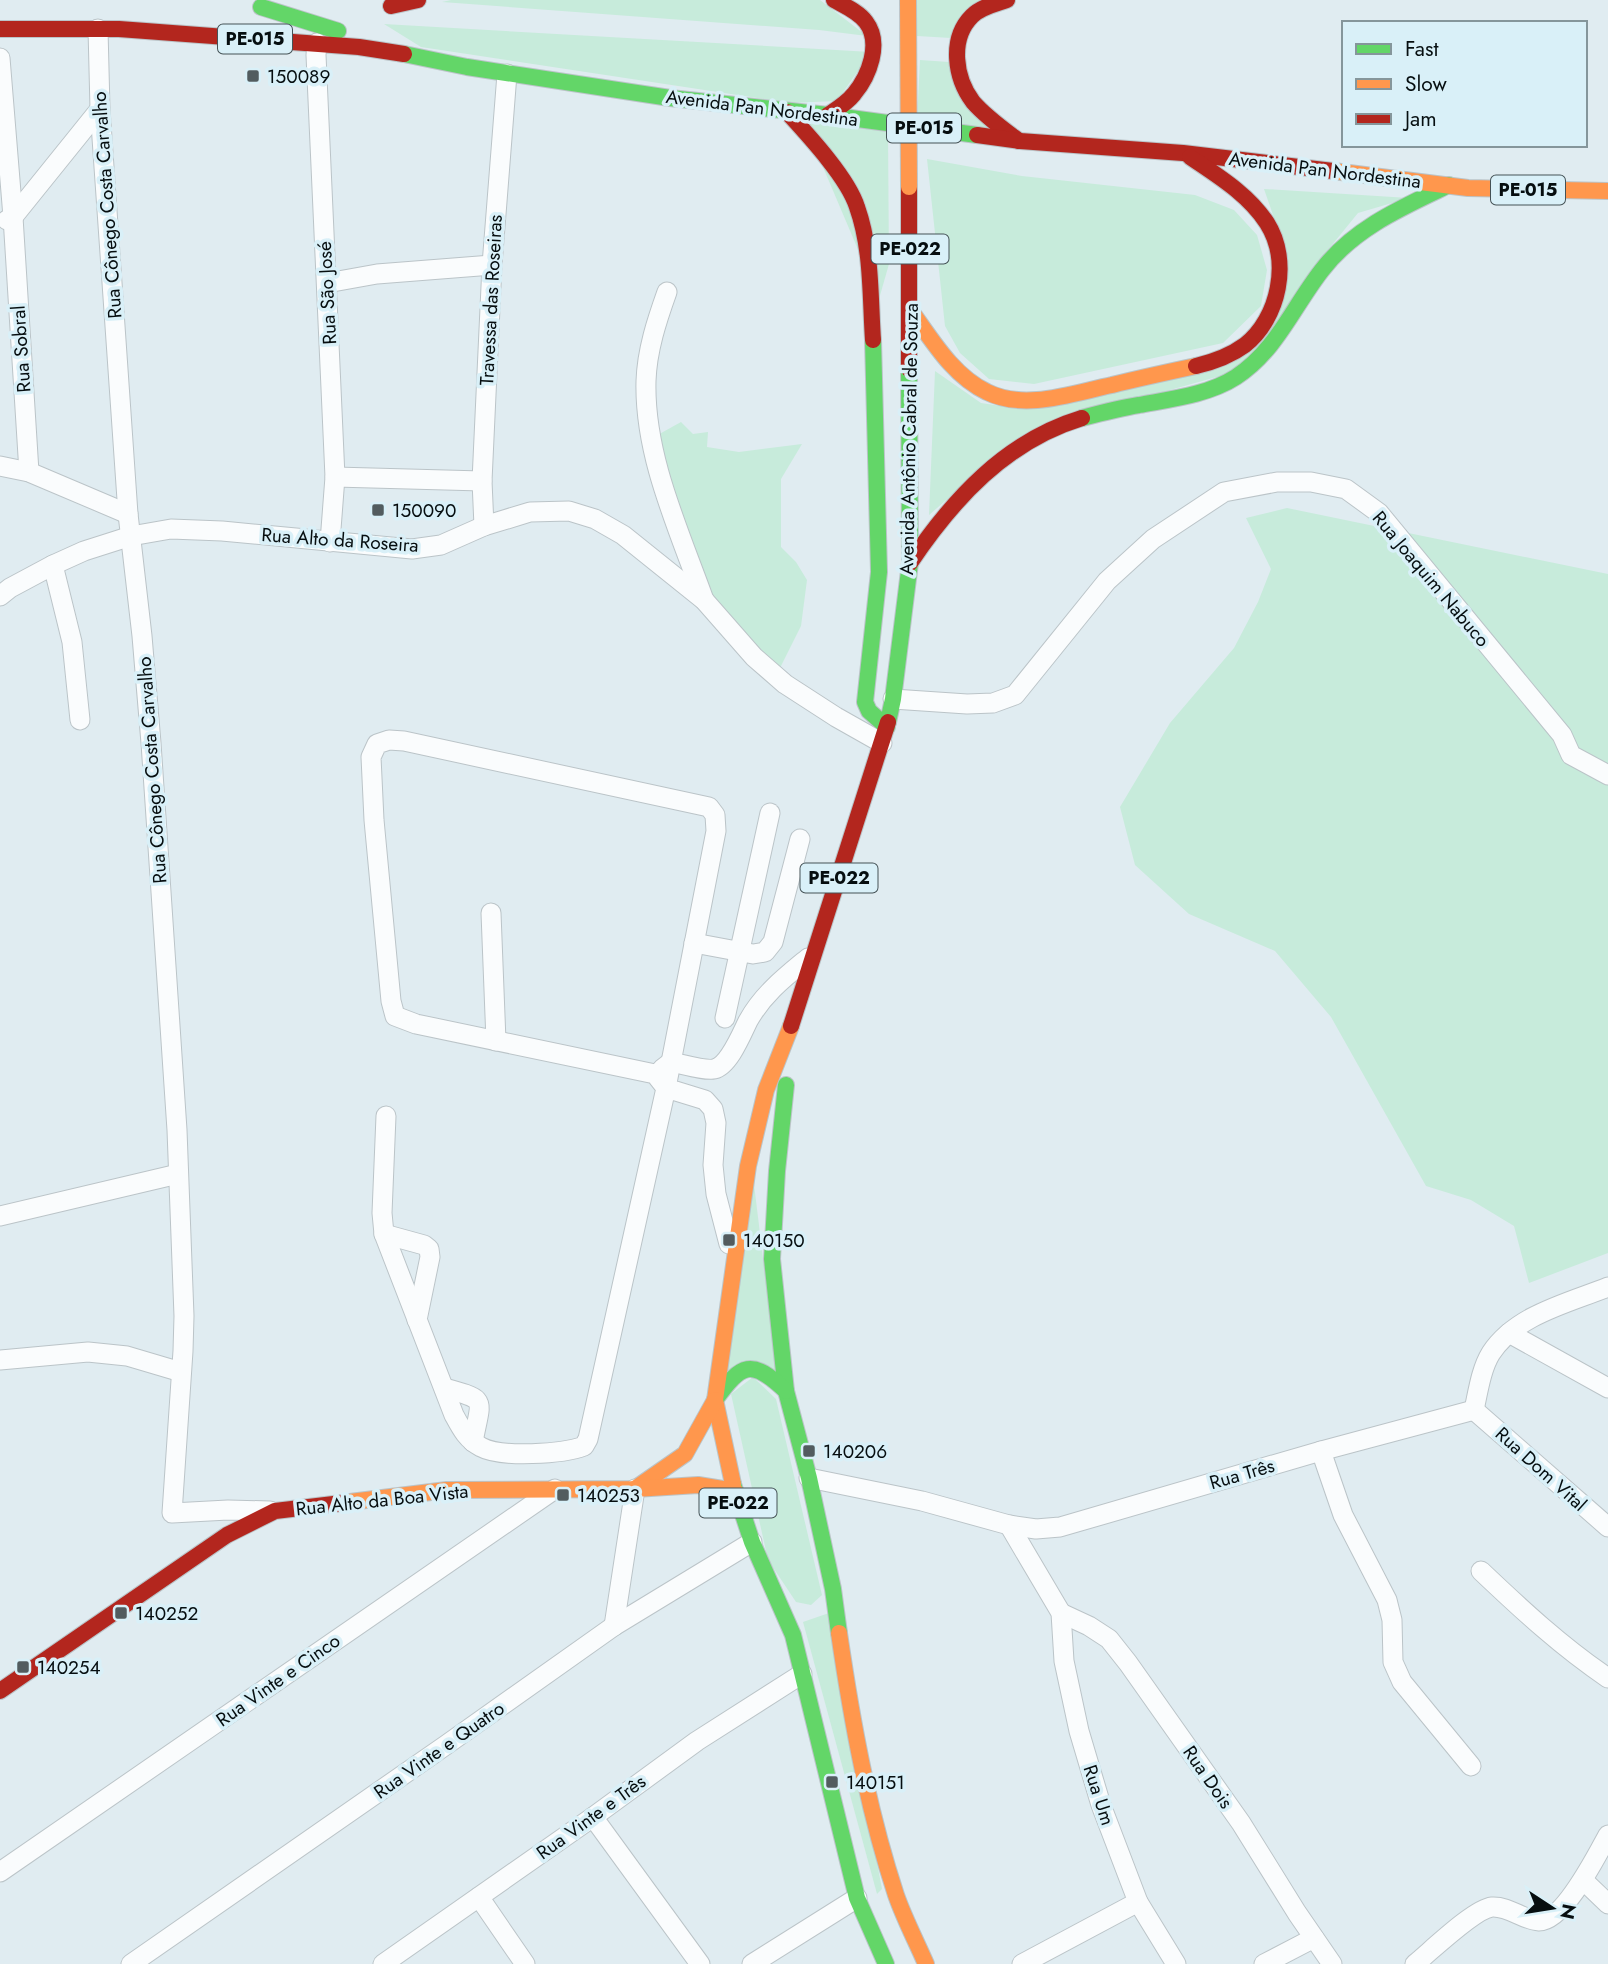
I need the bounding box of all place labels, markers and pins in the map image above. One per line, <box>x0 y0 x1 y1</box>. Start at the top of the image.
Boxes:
place label: 150089 <box>267 63 330 90</box>
marker: 150089 <box>245 68 261 84</box>
place label: 150090 <box>392 497 456 524</box>
marker: 150090 <box>370 502 386 518</box>
place label: 140150 <box>743 1227 805 1254</box>
marker: 140150 <box>721 1232 737 1248</box>
place label: 140206 <box>823 1438 887 1465</box>
marker: 140206 <box>801 1443 817 1459</box>
place label: 140253 <box>577 1482 640 1509</box>
marker: 140253 <box>555 1487 571 1503</box>
place label: 140252 <box>135 1600 198 1627</box>
marker: 140252 <box>113 1605 129 1621</box>
place label: 140254 <box>37 1654 101 1681</box>
marker: 140254 <box>15 1659 31 1675</box>
place label: 140151 <box>846 1769 905 1796</box>
marker: 140151 <box>824 1774 840 1790</box>

